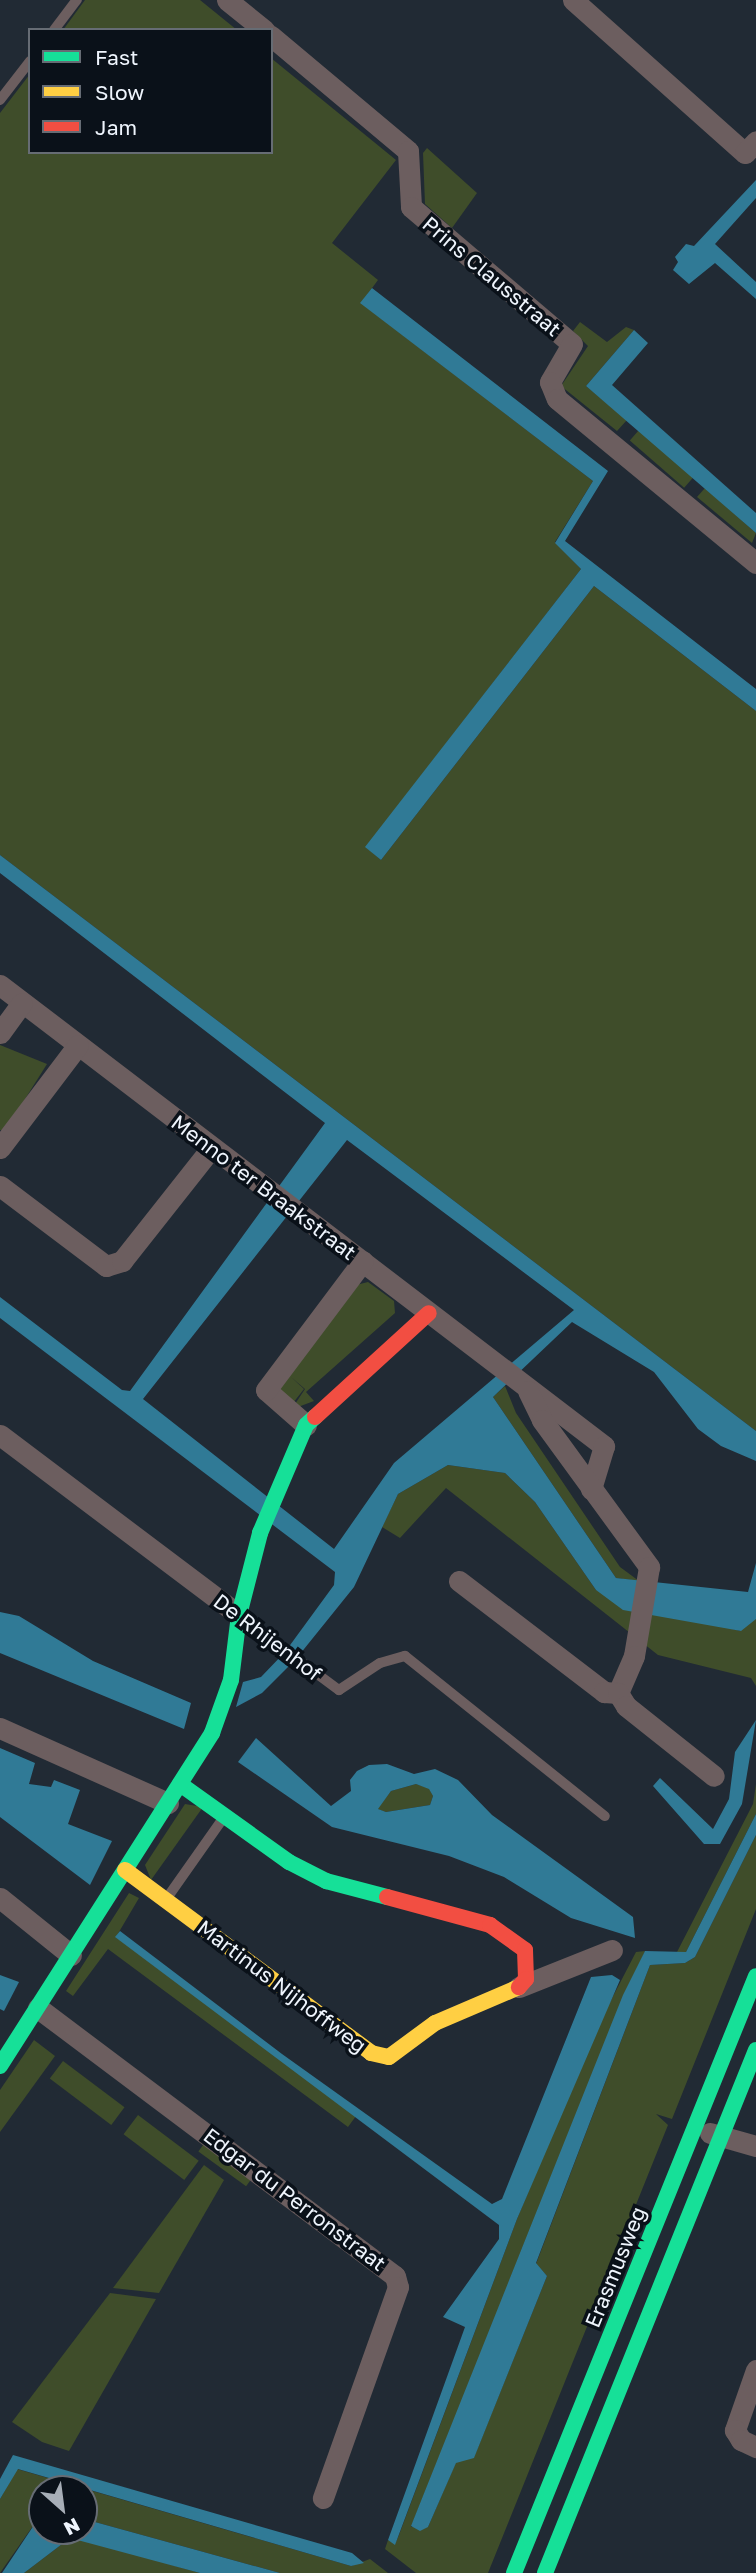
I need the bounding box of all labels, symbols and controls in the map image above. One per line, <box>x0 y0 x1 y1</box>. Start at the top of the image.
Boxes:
legend <box>28 28 273 154</box>
text: Fast <box>95 44 138 70</box>
text: Slow <box>95 79 144 105</box>
text: Jam <box>95 114 137 140</box>
street label: Prins Clausstraat <box>418 211 566 341</box>
street label: Menno ter Braakstraat <box>167 1109 361 1265</box>
street label: De Rhijenhof <box>209 1588 327 1686</box>
street label: Martinus Nijhoffweg <box>193 1914 371 2058</box>
street label: Edgar du Perronstraat <box>199 2122 391 2276</box>
street label: Erasmusweg <box>579 2203 651 2331</box>
north arrow <box>28 2475 98 2545</box>
text: N <box>60 2514 84 2541</box>

